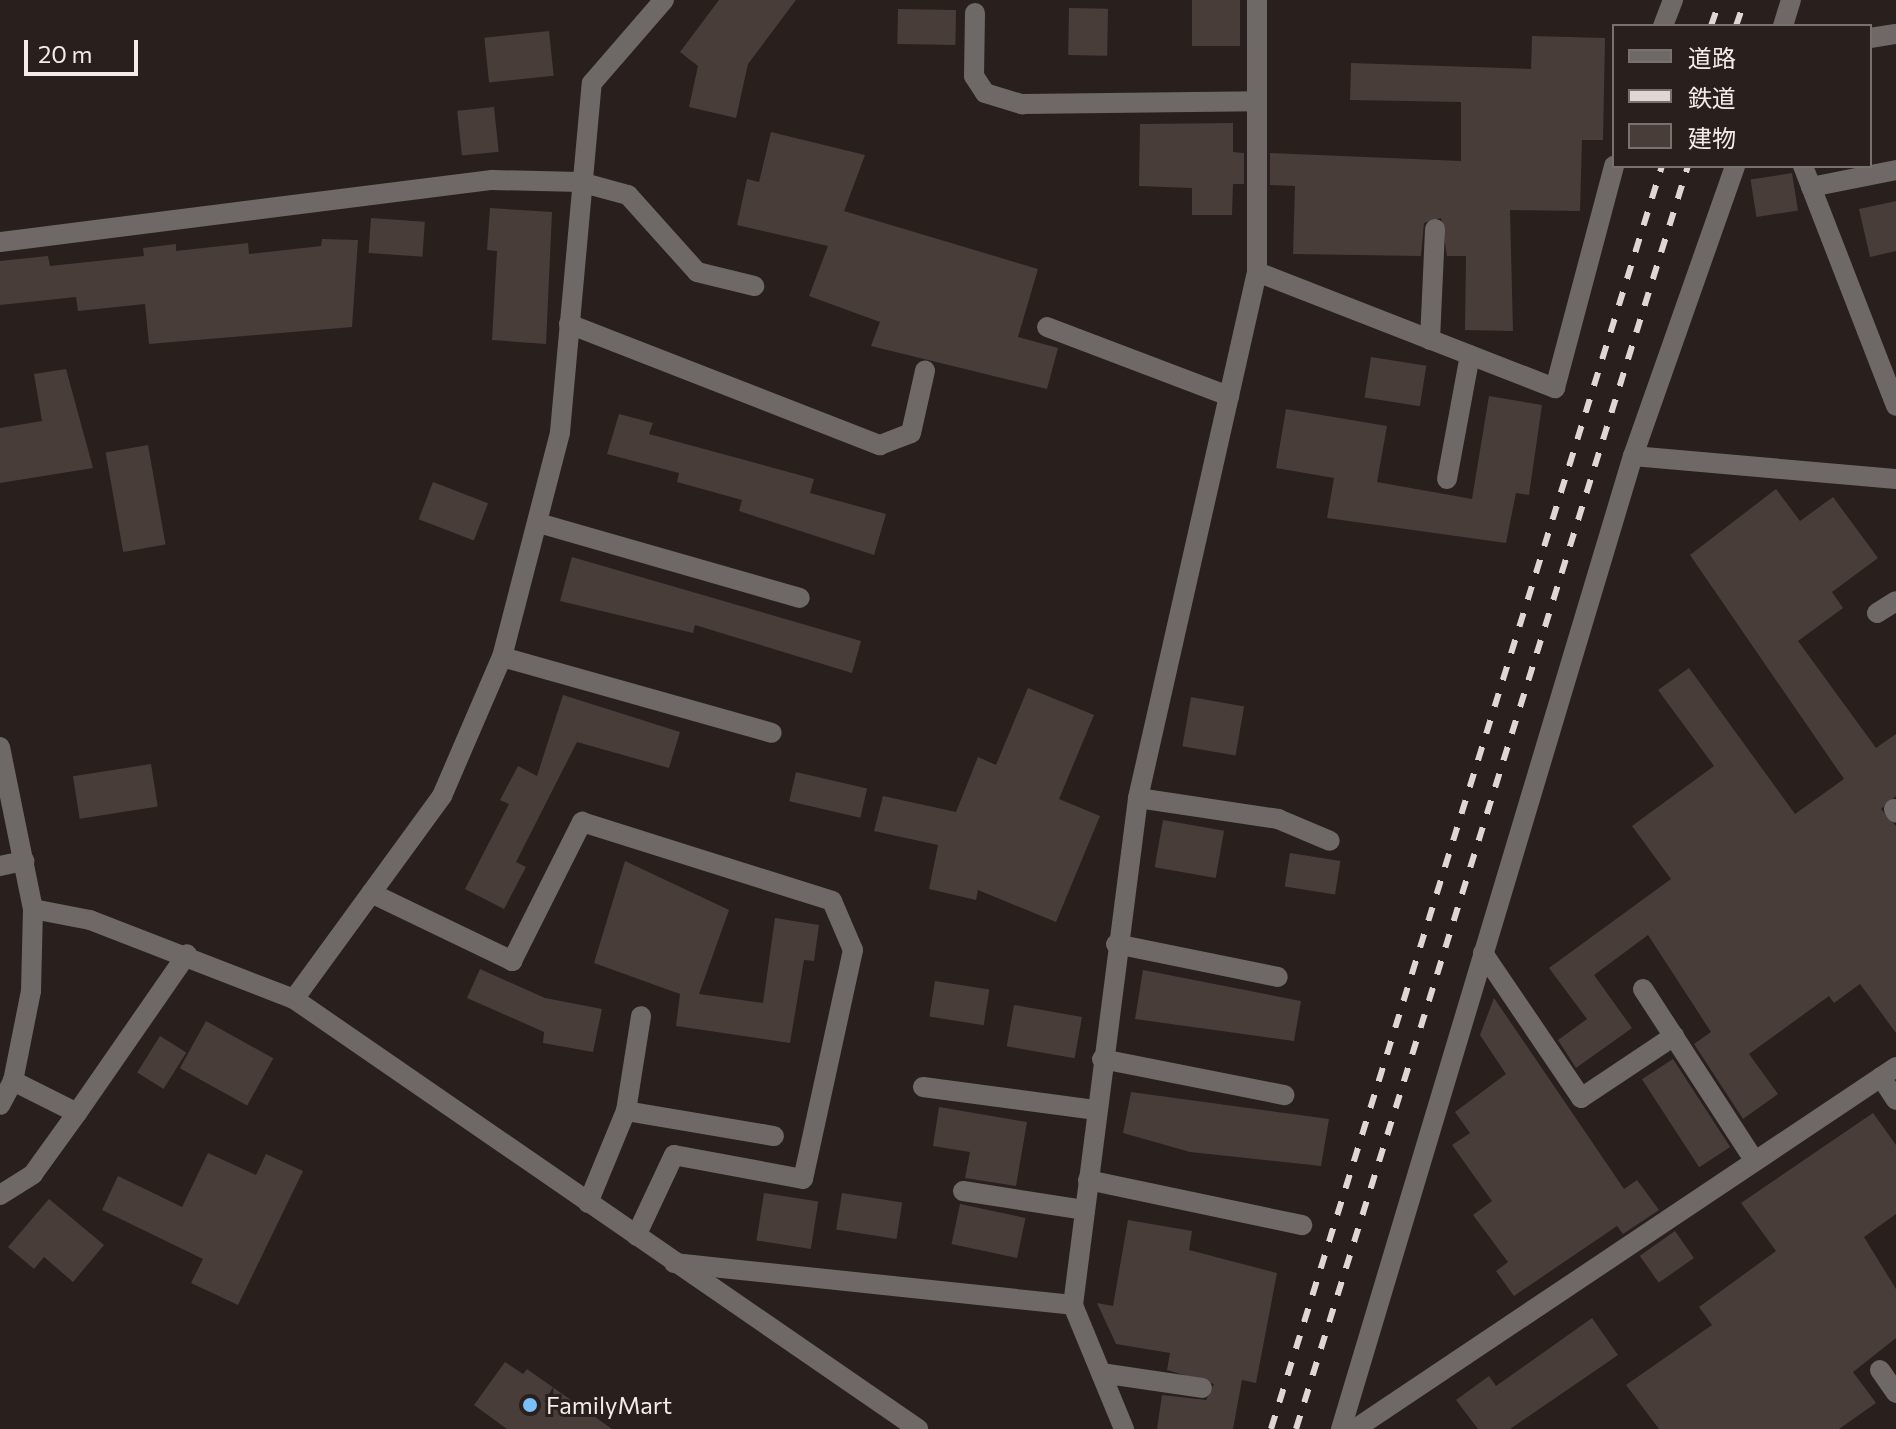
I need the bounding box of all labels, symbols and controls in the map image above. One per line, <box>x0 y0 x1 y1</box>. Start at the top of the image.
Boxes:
scale bar <box>28 24 142 74</box>
legend <box>1612 24 1872 168</box>
text: 20 m <box>38 39 92 68</box>
text: 道路 <box>1688 43 1736 72</box>
text: 鉄道 <box>1688 83 1736 112</box>
text: 建物 <box>1688 123 1736 152</box>
place label: FamilyMart <box>546 1391 672 1419</box>
marker: FamilyMart <box>521 1396 539 1414</box>

